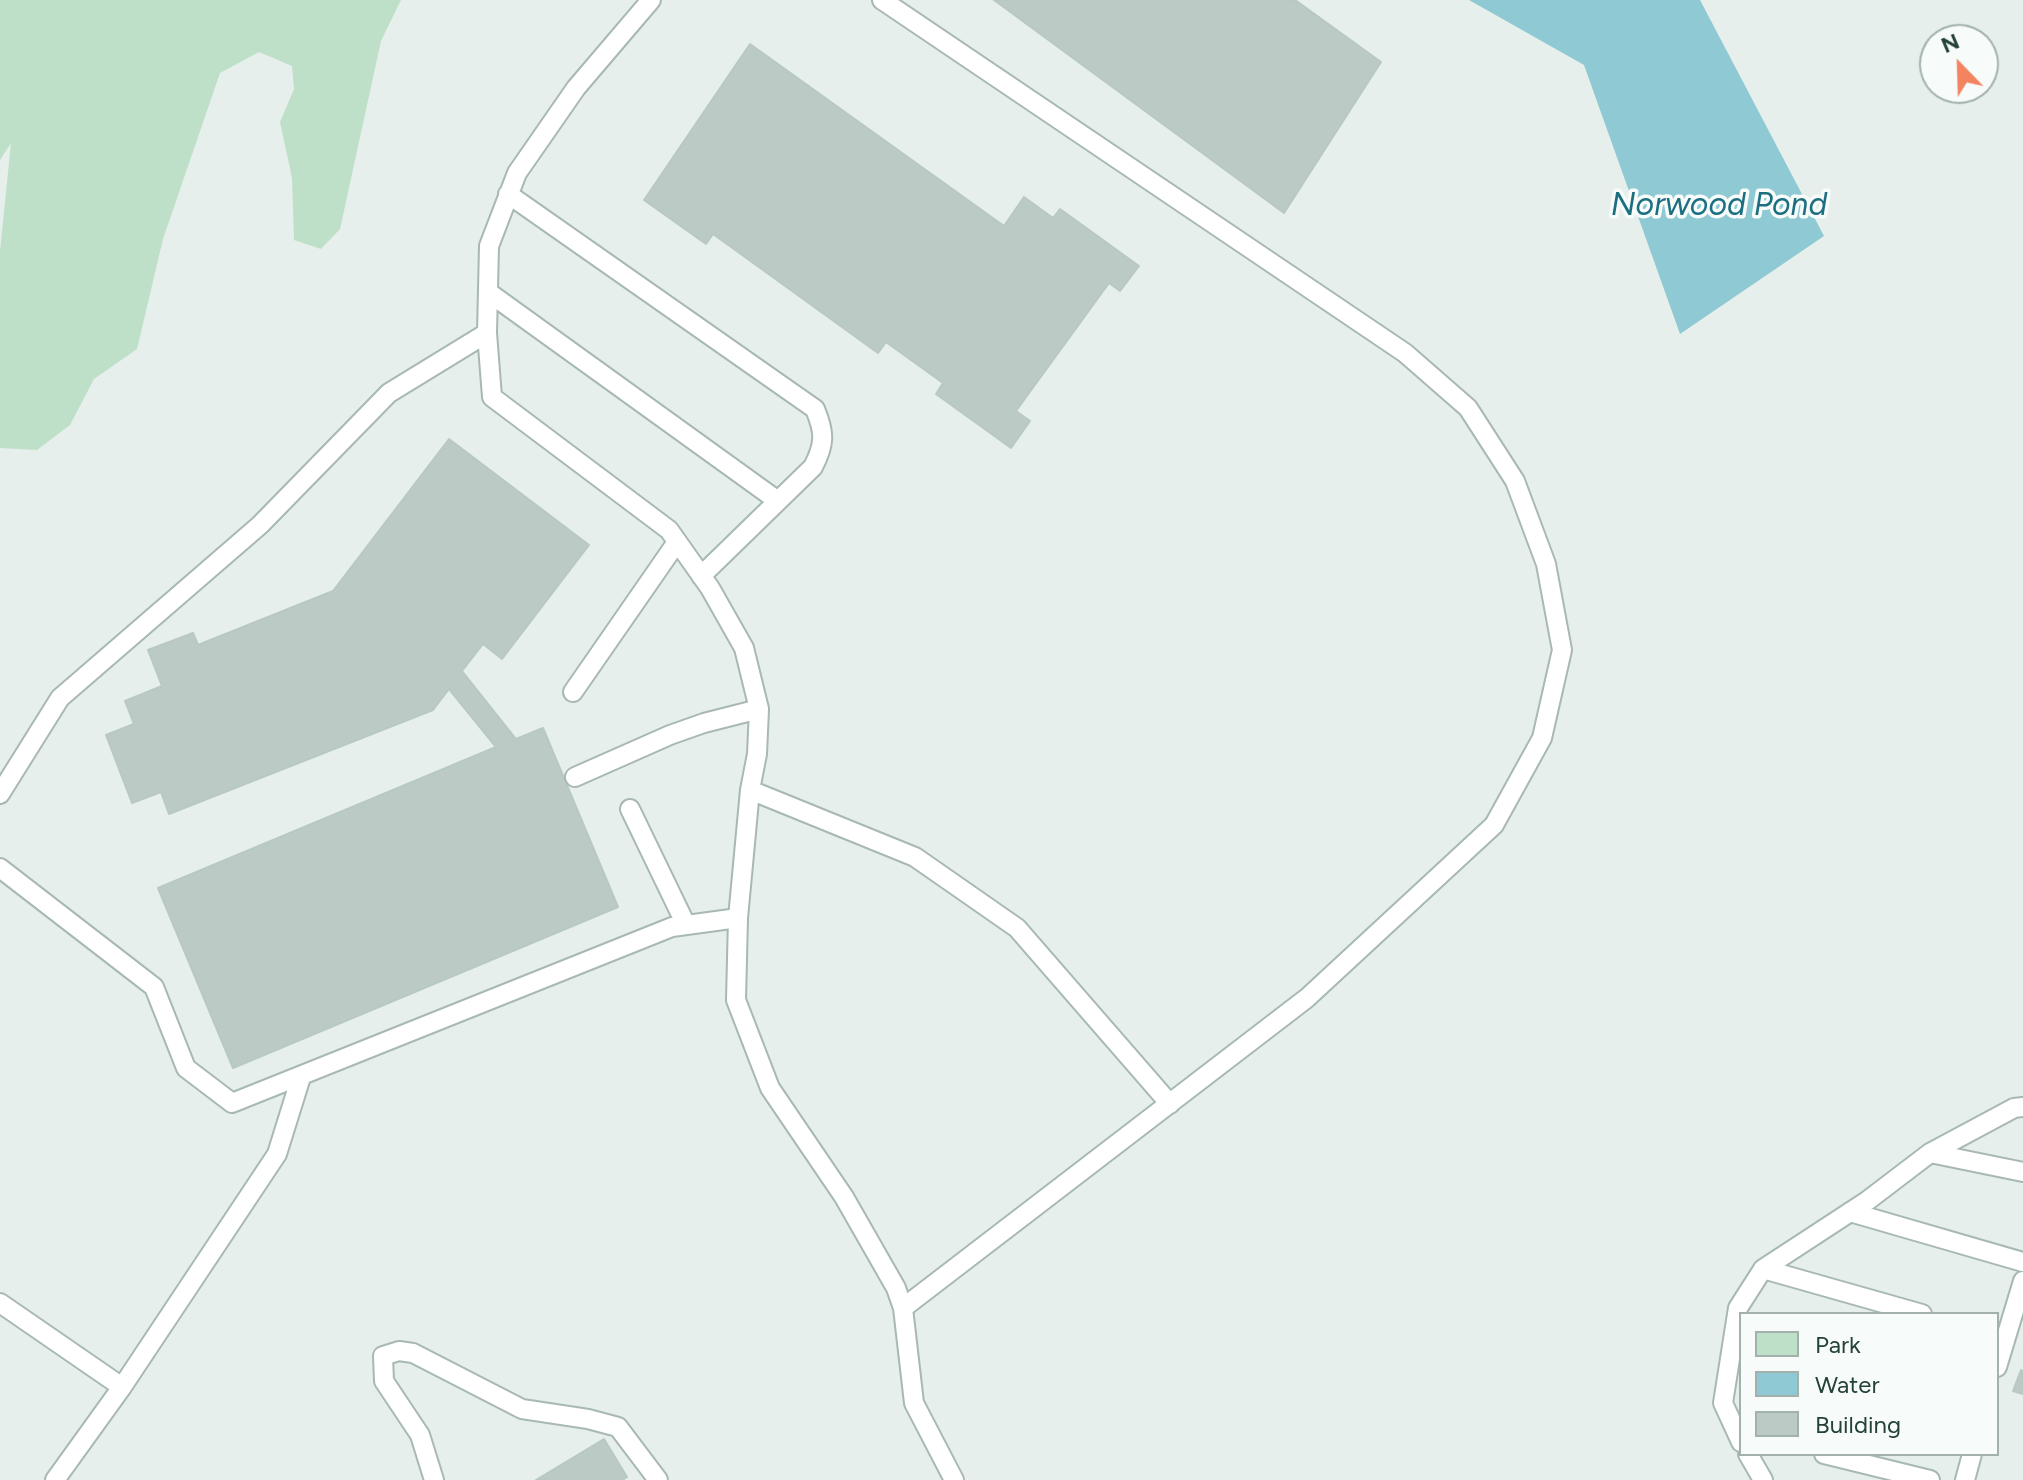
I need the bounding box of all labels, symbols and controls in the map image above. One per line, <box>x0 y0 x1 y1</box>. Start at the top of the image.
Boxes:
north arrow <box>1919 24 1999 104</box>
text: N <box>1937 28 1963 59</box>
water label: Norwood Pond <box>1611 187 1827 225</box>
legend <box>1739 1312 1999 1456</box>
text: Park <box>1815 1330 1861 1359</box>
text: Water <box>1815 1370 1880 1399</box>
text: Building <box>1815 1410 1901 1439</box>

